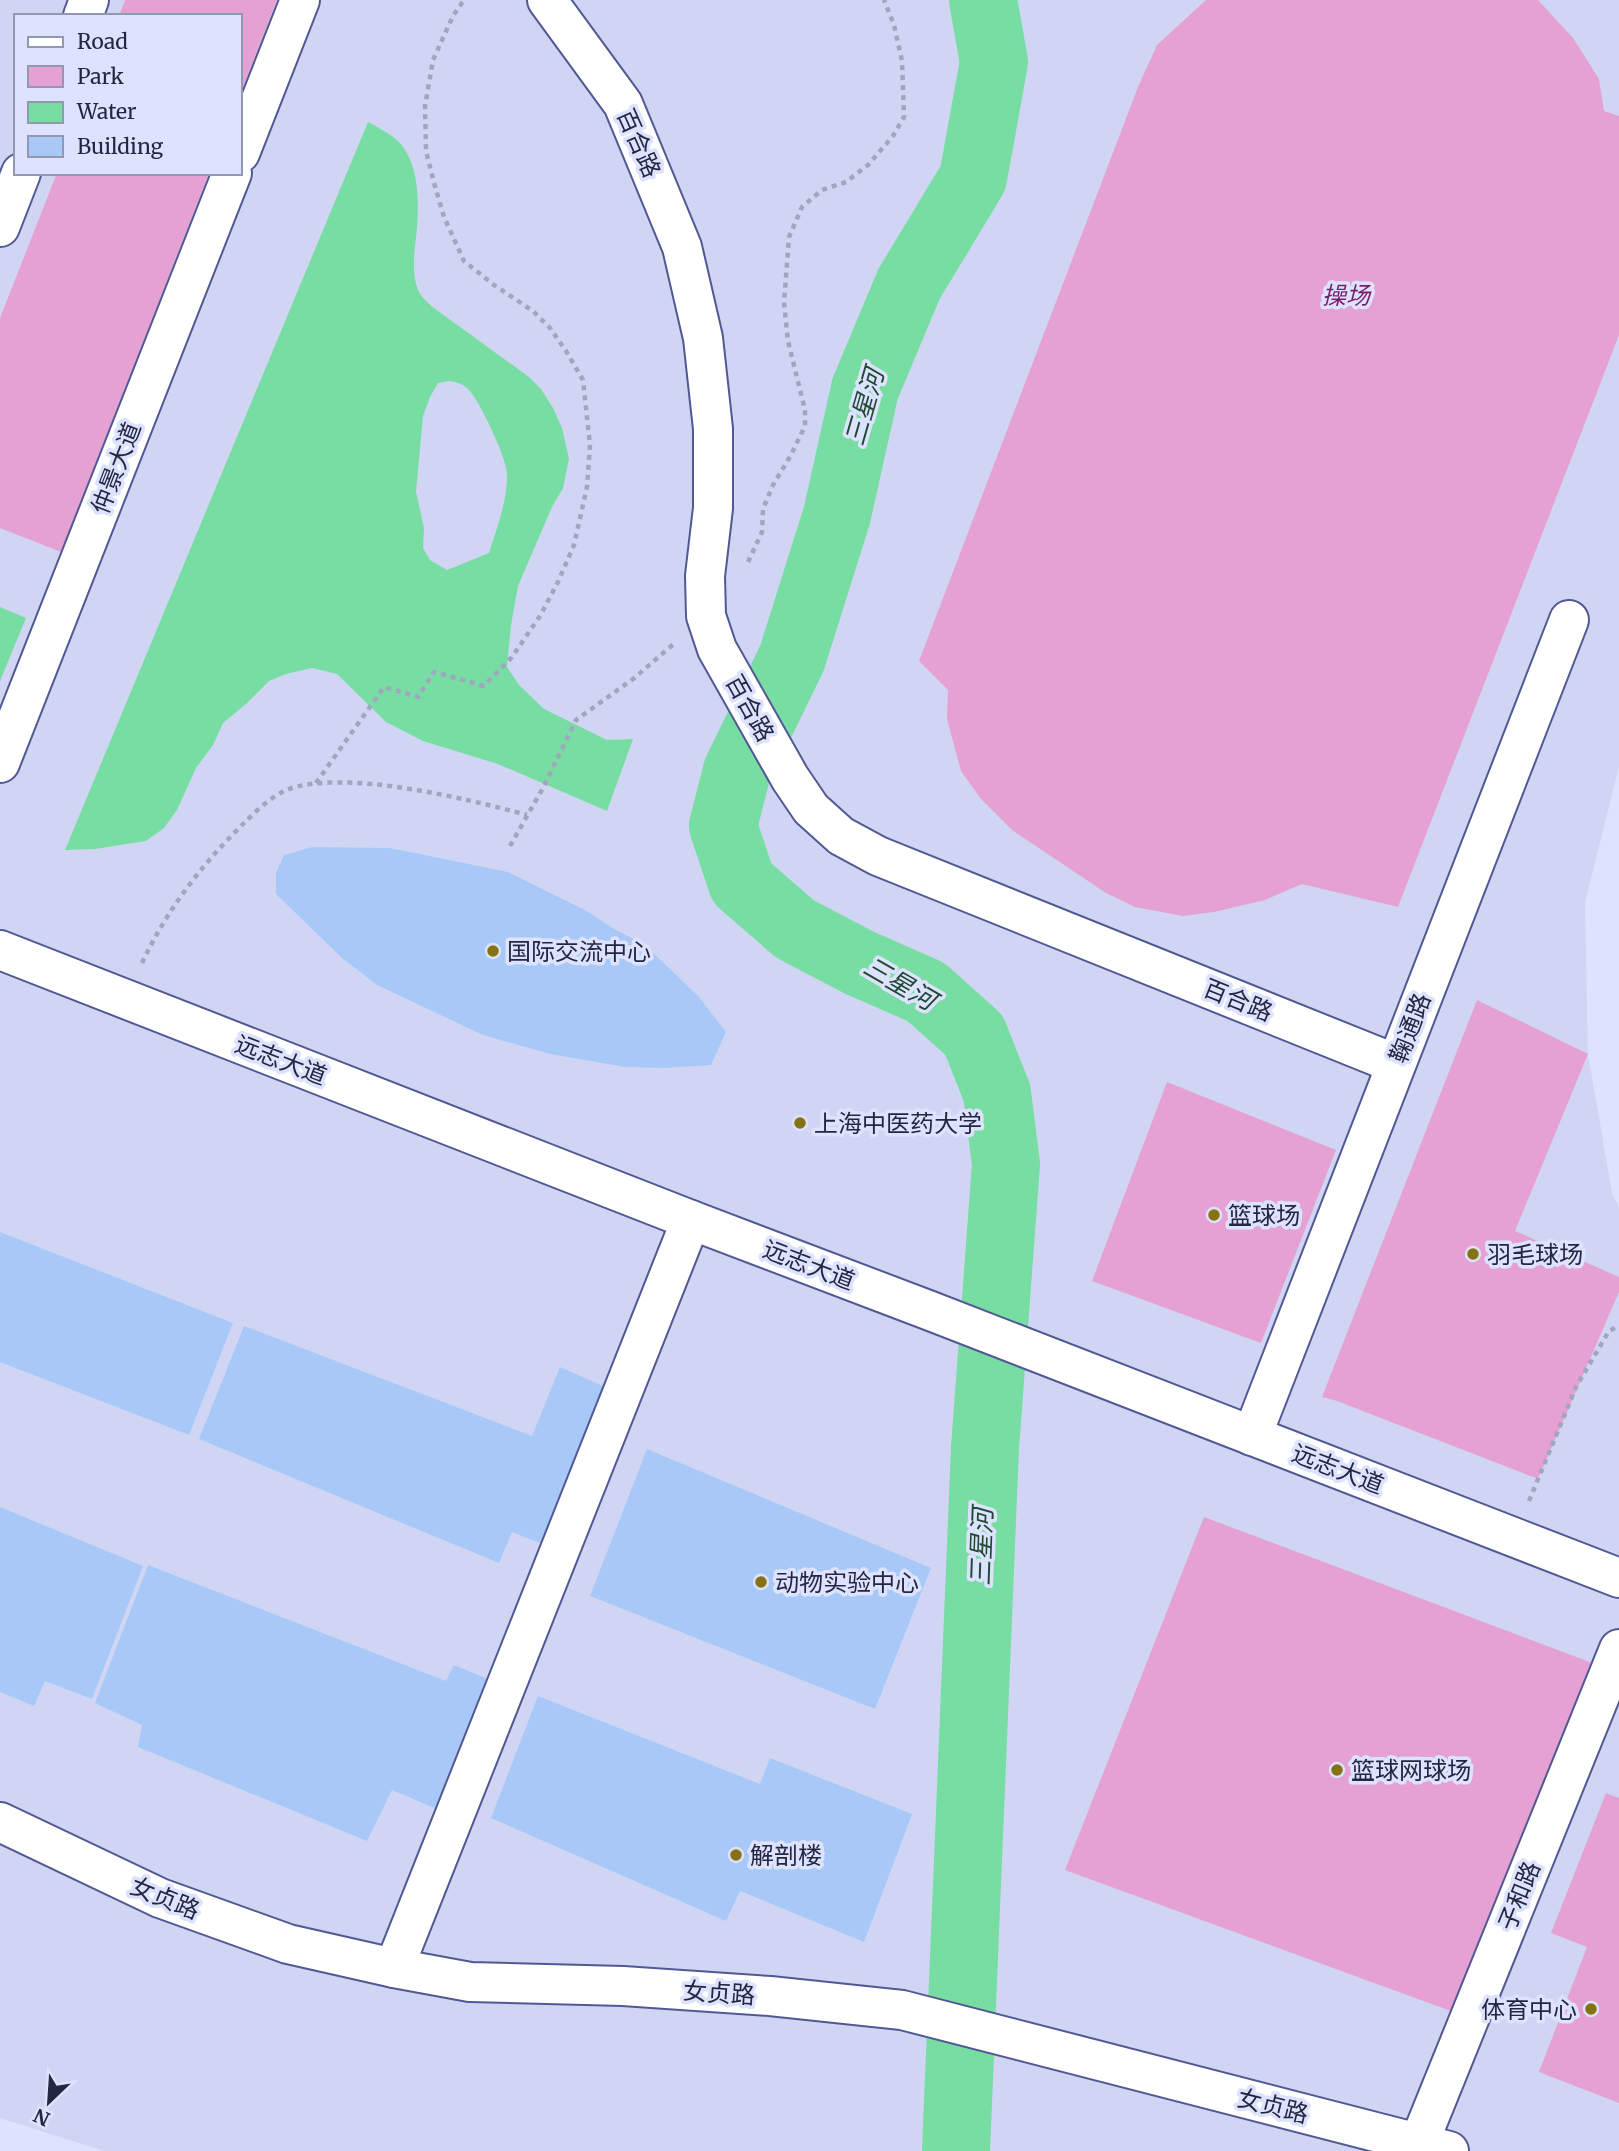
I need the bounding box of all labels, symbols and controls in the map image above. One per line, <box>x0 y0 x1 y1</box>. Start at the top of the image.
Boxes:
legend <box>14 14 242 175</box>
text: Road <box>77 28 128 55</box>
text: Park <box>77 63 124 90</box>
text: Water <box>76 98 136 125</box>
street label: 百合路 <box>610 104 668 182</box>
text: Building <box>77 133 164 160</box>
park label: 操场 <box>1322 280 1372 311</box>
water label: 三星河 <box>837 360 892 449</box>
street label: 仲景大道 <box>84 418 148 518</box>
street label: 百合路 <box>719 669 781 747</box>
place label: 国际交流中心 <box>507 936 651 967</box>
marker: 国际交流中心 <box>485 943 501 959</box>
water label: 三星河 <box>858 949 946 1019</box>
street label: 百合路 <box>1199 972 1277 1028</box>
street label: 鞠通路 <box>1383 989 1437 1067</box>
street label: 远志大道 <box>231 1028 331 1092</box>
place label: 上海中医药大学 <box>814 1108 982 1139</box>
marker: 上海中医药大学 <box>792 1115 808 1131</box>
place label: 篮球场 <box>1228 1200 1300 1231</box>
marker: 篮球场 <box>1206 1207 1222 1223</box>
street label: 远志大道 <box>759 1233 859 1297</box>
place label: 羽毛球场 <box>1487 1239 1583 1270</box>
marker: 羽毛球场 <box>1465 1246 1481 1262</box>
street label: 远志大道 <box>1288 1437 1388 1501</box>
water label: 三星河 <box>963 1502 999 1587</box>
place label: 动物实验中心 <box>775 1567 919 1598</box>
marker: 动物实验中心 <box>753 1574 769 1590</box>
place label: 篮球网球场 <box>1351 1755 1471 1786</box>
marker: 篮球网球场 <box>1329 1762 1345 1778</box>
place label: 解剖楼 <box>750 1840 822 1871</box>
marker: 解剖楼 <box>728 1847 744 1863</box>
street label: 子和路 <box>1491 1857 1547 1935</box>
street label: 女贞路 <box>126 1870 204 1926</box>
street label: 女贞路 <box>682 1975 756 2011</box>
place label: 体育中心 <box>1481 1994 1577 2025</box>
marker: 体育中心 <box>1583 2001 1599 2017</box>
north arrow <box>14 2067 84 2137</box>
street label: 女贞路 <box>1234 2082 1312 2130</box>
text: N <box>30 2103 54 2131</box>

